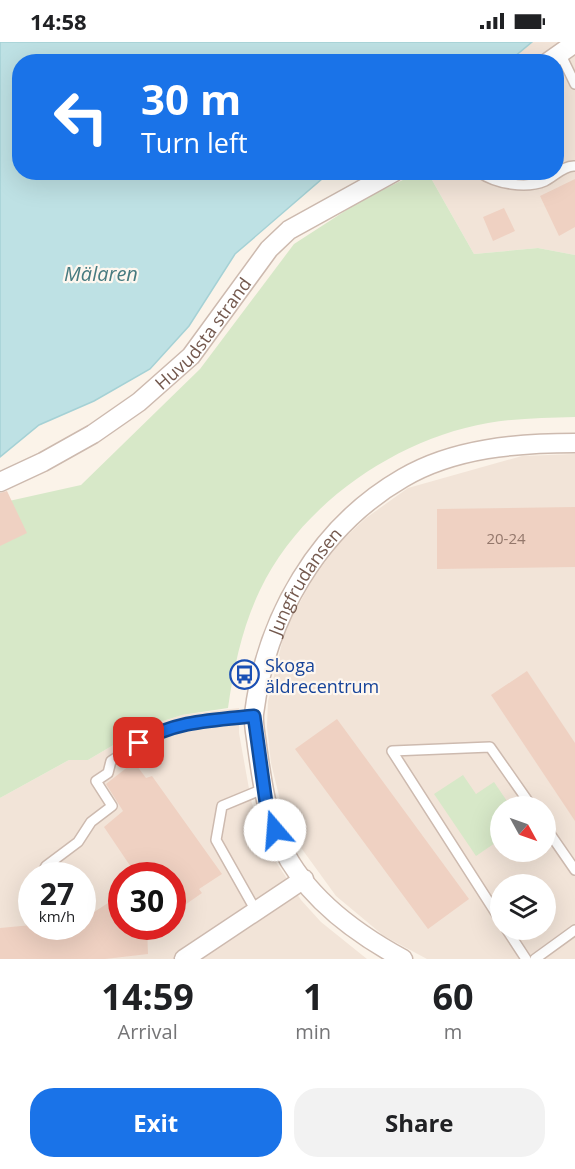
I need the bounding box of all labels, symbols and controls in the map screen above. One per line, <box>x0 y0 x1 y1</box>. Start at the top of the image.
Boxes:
text: 14:58 <box>30 6 87 36</box>
text: 30 m <box>141 70 241 127</box>
icon: left <box>42 78 120 156</box>
text: Turn left <box>141 124 248 161</box>
water label: Mälaren <box>64 260 138 287</box>
street label: Huvudsta strand <box>149 273 256 395</box>
street label: Jungfrudansen <box>262 522 347 641</box>
house number: 20-24 <box>486 528 526 548</box>
place label: Skoga äldrecentrum <box>265 653 379 698</box>
bus stop icon: Skoga äldrecentrum <box>228 659 260 691</box>
pin <box>113 717 164 768</box>
icon: arrive <box>122 726 155 759</box>
north arrow <box>490 796 556 862</box>
map controls <box>490 796 556 940</box>
position arrow <box>243 798 307 862</box>
speed limit sign: 30 <box>108 862 186 940</box>
text: 27 <box>40 873 74 914</box>
button: layers <box>490 874 556 940</box>
text: km/h <box>39 906 75 926</box>
text: 14:59 <box>101 972 194 1021</box>
text: 1 <box>303 972 324 1021</box>
text: 60 <box>432 972 474 1021</box>
text: Arrival <box>118 1018 178 1045</box>
text: min <box>295 1018 331 1045</box>
text: m <box>444 1018 462 1045</box>
button: Exit <box>30 1088 282 1157</box>
button: Share <box>294 1088 545 1157</box>

